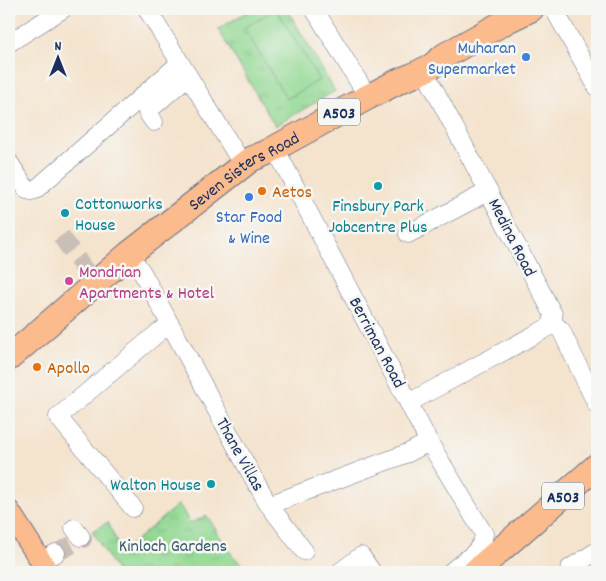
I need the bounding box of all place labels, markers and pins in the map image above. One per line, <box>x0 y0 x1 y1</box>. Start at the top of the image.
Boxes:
place label: Muharan Supermarket <box>428 37 516 83</box>
marker: Muharan Supermarket <box>520 51 532 63</box>
marker: Finsbury Park Jobcentre Plus <box>372 180 384 192</box>
place label: Aetos <box>272 181 312 206</box>
marker: Aetos <box>256 185 268 197</box>
marker: Star Food & Wine <box>243 191 255 203</box>
place label: Cottonworks House <box>75 193 163 239</box>
place label: Finsbury Park Jobcentre Plus <box>329 195 427 241</box>
place label: Star Food & Wine <box>216 206 282 252</box>
marker: Cottonworks House <box>59 207 71 219</box>
place label: Mondrian Apartments & Hotel <box>79 261 215 307</box>
marker: Mondrian Apartments & Hotel <box>63 275 75 287</box>
place label: Apollo <box>47 357 90 382</box>
marker: Apollo <box>31 361 43 373</box>
place label: Walton House <box>110 474 201 499</box>
marker: Walton House <box>205 478 217 490</box>

